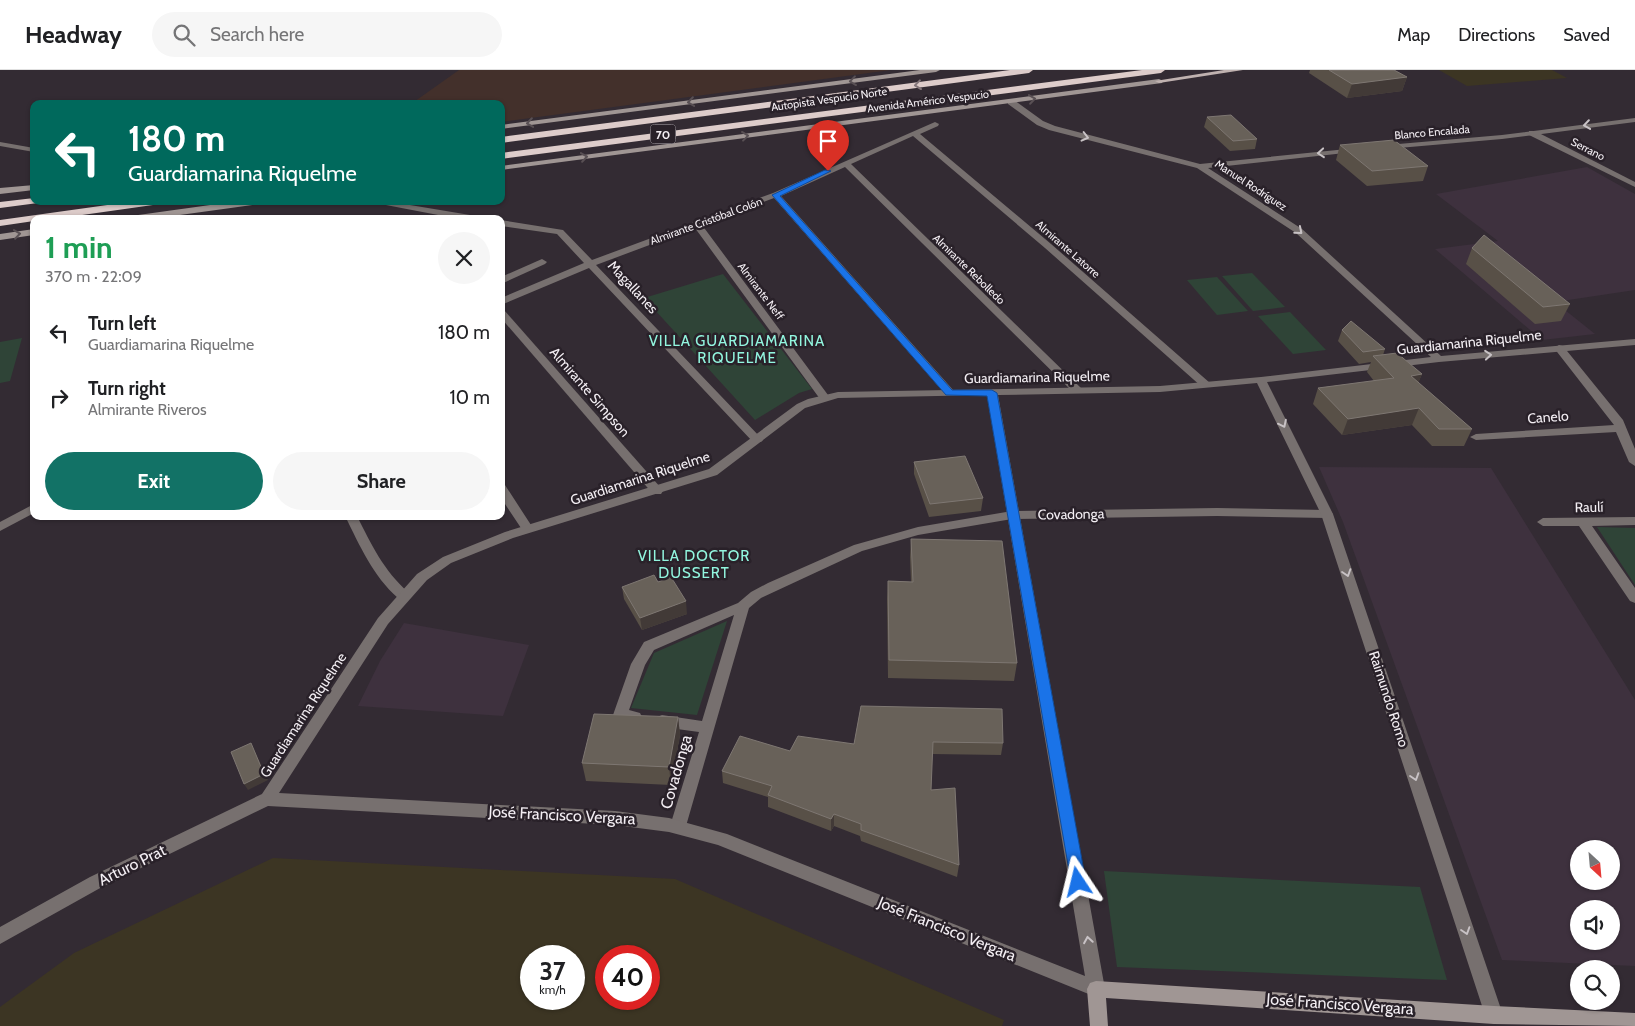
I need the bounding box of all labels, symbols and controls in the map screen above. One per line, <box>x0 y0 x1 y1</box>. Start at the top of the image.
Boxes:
search box <box>152 12 502 57</box>
text: Headway <box>25 20 122 49</box>
icon: search <box>170 21 198 49</box>
text: Search here <box>210 23 304 46</box>
text: Map <box>1397 24 1430 46</box>
text: Directions <box>1458 24 1535 46</box>
text: Saved <box>1563 24 1610 46</box>
one-way arrow <box>848 75 856 86</box>
one-way arrow <box>914 79 922 90</box>
street label: Autopista Vespucio Norte <box>770 84 888 114</box>
street label: Avenida Américo Vespucio <box>866 87 990 115</box>
one-way arrow <box>1029 94 1037 105</box>
one-way arrow <box>687 96 696 106</box>
text: 180 m <box>128 117 225 160</box>
one-way arrow <box>526 117 534 128</box>
icon: left <box>45 120 110 185</box>
pin <box>807 120 849 171</box>
one-way arrow <box>1582 120 1591 130</box>
street label: Blanco Encalada <box>1394 122 1471 142</box>
road number: 70 <box>650 124 676 144</box>
icon: arrive <box>814 127 842 155</box>
one-way arrow <box>742 131 750 142</box>
one-way arrow <box>1081 131 1090 142</box>
street label: Serrano <box>1569 134 1607 164</box>
one-way arrow <box>1316 147 1324 158</box>
one-way arrow <box>581 152 589 163</box>
street label: Manuel Rodríguez <box>1212 156 1290 214</box>
text: Guardiamarina Riquelme <box>128 160 357 187</box>
street label: Almirante Cristóbal Colón <box>648 194 764 248</box>
street label: Almirante Latorre <box>1033 217 1103 281</box>
one-way arrow <box>1293 226 1302 234</box>
one-way arrow <box>13 229 21 240</box>
text: 1 min <box>45 229 113 266</box>
street label: Almirante Rebolledo <box>930 231 1008 307</box>
button: close <box>438 232 490 284</box>
street label: Magallanes <box>604 257 662 317</box>
street label: Almirante Neff <box>735 260 787 323</box>
text: 370 m · 22:09 <box>45 267 142 286</box>
text: Turn left <box>88 312 156 335</box>
icon: left <box>45 319 73 347</box>
text: 180 m <box>438 321 490 344</box>
street label: Guardiamarina Riquelme <box>1396 325 1542 359</box>
district label: VILLA GUARDIAMARINA RIQUELME <box>649 332 825 367</box>
text: Guardiamarina Riquelme <box>88 335 254 354</box>
street label: Almirante Simpson <box>546 343 634 441</box>
one-way arrow <box>1484 349 1492 360</box>
street label: Guardiamarina Riquelme <box>964 367 1110 387</box>
text: Turn right <box>88 377 166 400</box>
icon: right <box>45 384 73 412</box>
text: 10 m <box>450 386 490 409</box>
text: Almirante Riveros <box>88 400 207 419</box>
street label: Canelo <box>1527 407 1570 427</box>
one-way arrow <box>1277 419 1287 428</box>
street label: Guardiamarina Riquelme <box>568 447 712 509</box>
button: Exit <box>45 452 263 510</box>
button: Share <box>273 452 490 510</box>
street label: Raulí <box>1574 498 1604 516</box>
street label: Covadonga <box>1038 504 1105 524</box>
district label: VILLA DOCTOR DUSSERT <box>638 547 750 582</box>
one-way arrow <box>1341 568 1351 577</box>
street label: Guardiamarina Riquelme <box>256 649 350 781</box>
street label: Raimundo Romo <box>1365 649 1413 750</box>
street label: Covadonga <box>656 733 696 811</box>
one-way arrow <box>1409 772 1419 781</box>
street label: José Francisco Vergara <box>487 802 636 828</box>
street label: Arturo Prat <box>95 840 169 890</box>
north arrow <box>1570 840 1620 890</box>
map controls <box>1570 840 1620 1010</box>
position arrow <box>1051 855 1103 907</box>
street label: José Francisco Vergara <box>874 892 1019 966</box>
button: sound <box>1570 900 1620 950</box>
one-way arrow <box>1461 927 1471 935</box>
one-way arrow <box>1084 936 1094 945</box>
speed limit sign: 40 <box>595 945 660 1010</box>
text: 37 <box>539 956 566 986</box>
button: search <box>1570 960 1620 1010</box>
text: km/h <box>539 982 566 997</box>
street label: José Francisco Vergara <box>1265 989 1414 1019</box>

